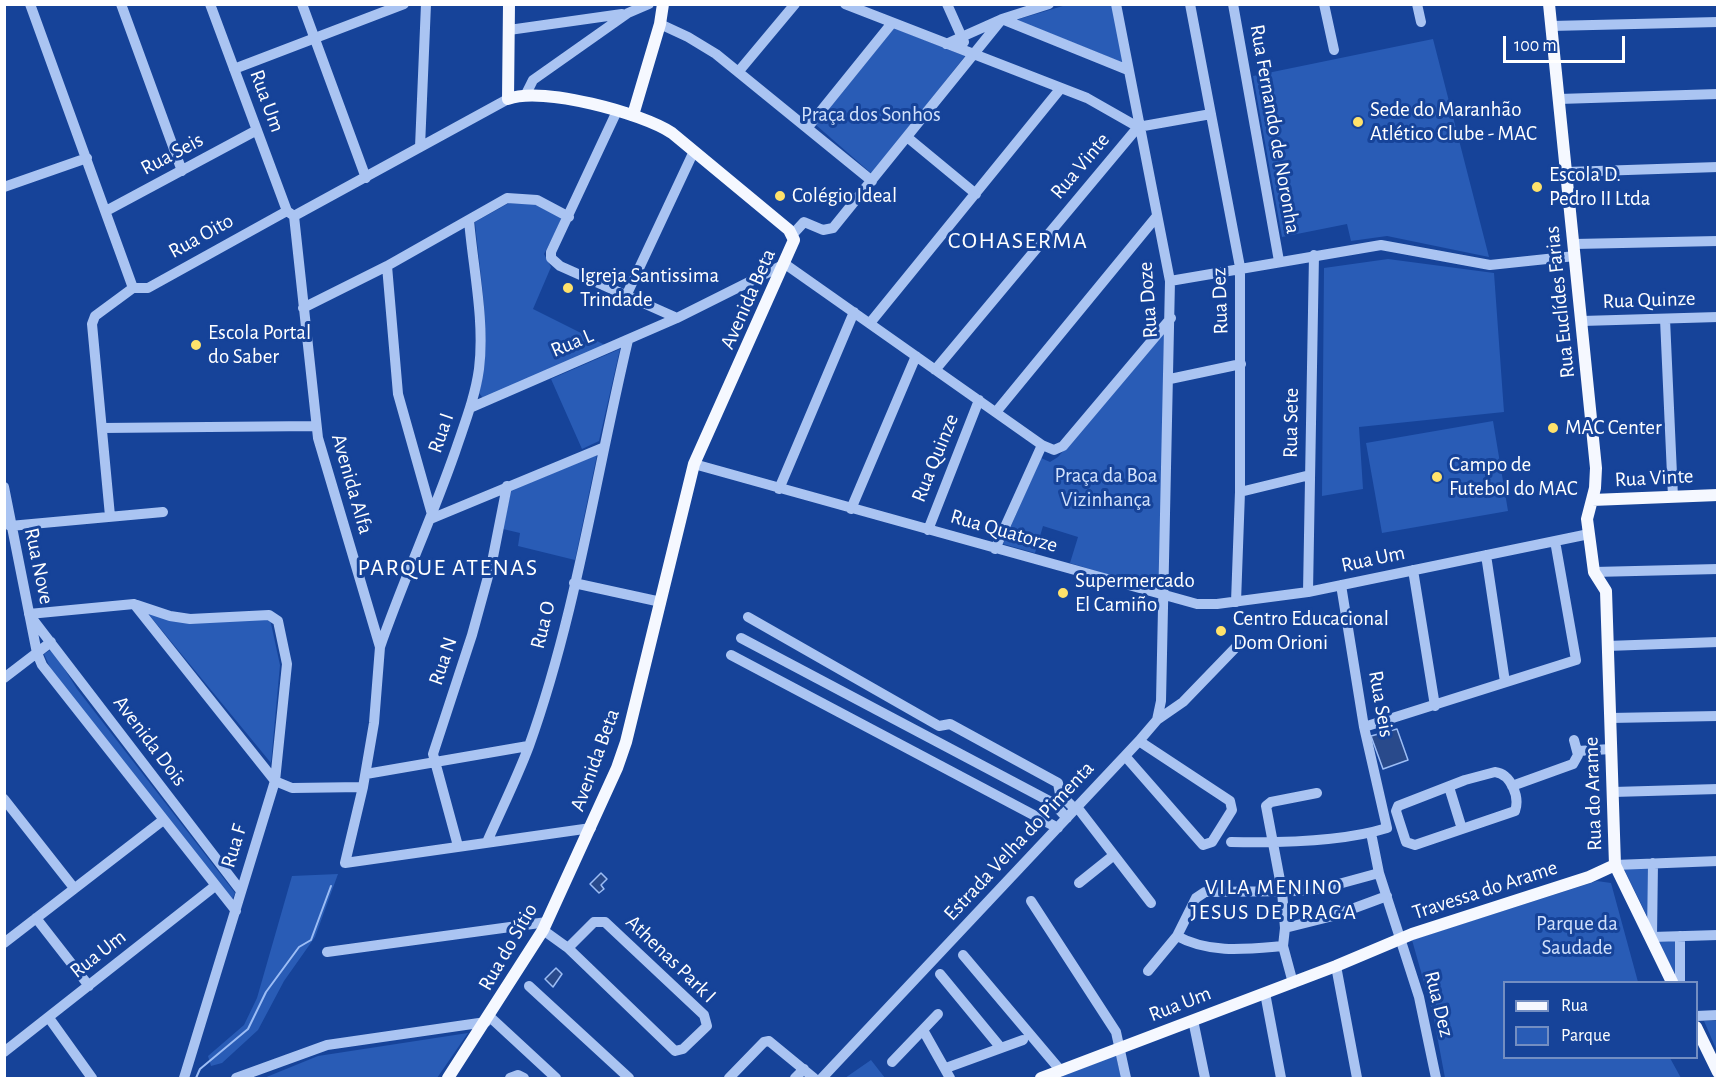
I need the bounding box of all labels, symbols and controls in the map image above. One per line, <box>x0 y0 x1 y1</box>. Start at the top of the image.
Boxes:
street label: Rua Fernando de Noronha <box>1244 22 1306 236</box>
scale bar <box>1506 24 1628 62</box>
text: 100 m <box>1514 37 1557 55</box>
street label: Rua Um <box>244 66 290 136</box>
place label: Sede do Maranhão Atlético Clube - MAC <box>1370 97 1537 147</box>
park label: Praça dos Sonhos <box>801 102 941 128</box>
marker: Sede do Maranhão Atlético Clube - MAC <box>1351 115 1365 129</box>
street label: Rua Seis <box>136 127 208 181</box>
street label: Rua Vinte <box>1045 128 1115 204</box>
place label: Escola D. Pedro II Ltda <box>1549 162 1651 212</box>
marker: Escola D. Pedro II Ltda <box>1530 180 1544 194</box>
place label: Colégio Ideal <box>792 183 897 209</box>
marker: Colégio Ideal <box>773 189 787 203</box>
street label: Rua Oito <box>164 208 238 264</box>
street label: Rua Euclídes Farias <box>1539 225 1581 379</box>
district label: COHASERMA <box>948 227 1088 255</box>
street label: Avenida Beta <box>715 245 781 353</box>
street label: Rua Doze <box>1133 261 1163 339</box>
place label: Igreja Santissima Trindade <box>580 263 719 313</box>
street label: Rua Dez <box>1206 267 1234 335</box>
marker: Igreja Santissima Trindade <box>561 281 575 295</box>
street label: Rua Quinze <box>1602 286 1696 314</box>
place label: Escola Portal do Saber <box>208 320 311 370</box>
street label: Rua L <box>547 323 597 363</box>
marker: Escola Portal do Saber <box>189 338 203 352</box>
street label: Rua Sete <box>1278 388 1304 458</box>
street label: Rua I <box>422 410 460 456</box>
street label: Rua Quinze <box>906 410 964 506</box>
place label: MAC Center <box>1565 415 1662 441</box>
marker: MAC Center <box>1546 421 1560 435</box>
street label: Avenida Alfa <box>326 431 378 537</box>
place label: Campo de Futebol do MAC <box>1449 452 1578 502</box>
park label: Praça da Boa Vizinhança <box>1054 463 1158 513</box>
street label: Rua Vinte <box>1614 463 1694 493</box>
marker: Campo de Futebol do MAC <box>1430 470 1444 484</box>
street label: Rua Quatorze <box>948 504 1060 558</box>
street label: Rua Nove <box>19 526 59 606</box>
street label: Rua Um <box>1339 540 1407 578</box>
district label: PARQUE ATENAS <box>357 554 539 582</box>
place label: Supermercado El Camiño <box>1075 568 1195 618</box>
marker: Supermercado El Camiño <box>1056 586 1070 600</box>
street label: Rua O <box>525 598 561 652</box>
place label: Centro Educacional Dom Orioni <box>1233 606 1389 656</box>
marker: Centro Educacional Dom Orioni <box>1214 624 1228 638</box>
street label: Rua N <box>423 634 463 688</box>
street label: Rua Seis <box>1363 669 1399 739</box>
street label: Avenida Dois <box>108 691 192 791</box>
street label: Avenida Beta <box>565 705 625 815</box>
street label: Rua do Arame <box>1578 736 1608 852</box>
street label: Estrada Velha do Pimenta <box>938 756 1100 926</box>
street label: Rua F <box>215 821 253 871</box>
street label: Travessa do Arame <box>1409 855 1561 925</box>
district label: VILA MENINO JESUS DE PRAGA <box>1190 874 1358 926</box>
street label: Rua do Sítio <box>473 899 543 995</box>
street label: Athenas Park I <box>620 910 722 1008</box>
park label: Parque da Saudade <box>1536 911 1618 961</box>
street label: Rua Um <box>65 924 131 984</box>
street label: Rua Dez <box>1419 968 1459 1040</box>
street label: Rua Um <box>1145 981 1215 1027</box>
legend <box>1503 981 1698 1059</box>
text: Rua <box>1561 997 1588 1015</box>
text: Parque <box>1561 1027 1610 1045</box>

